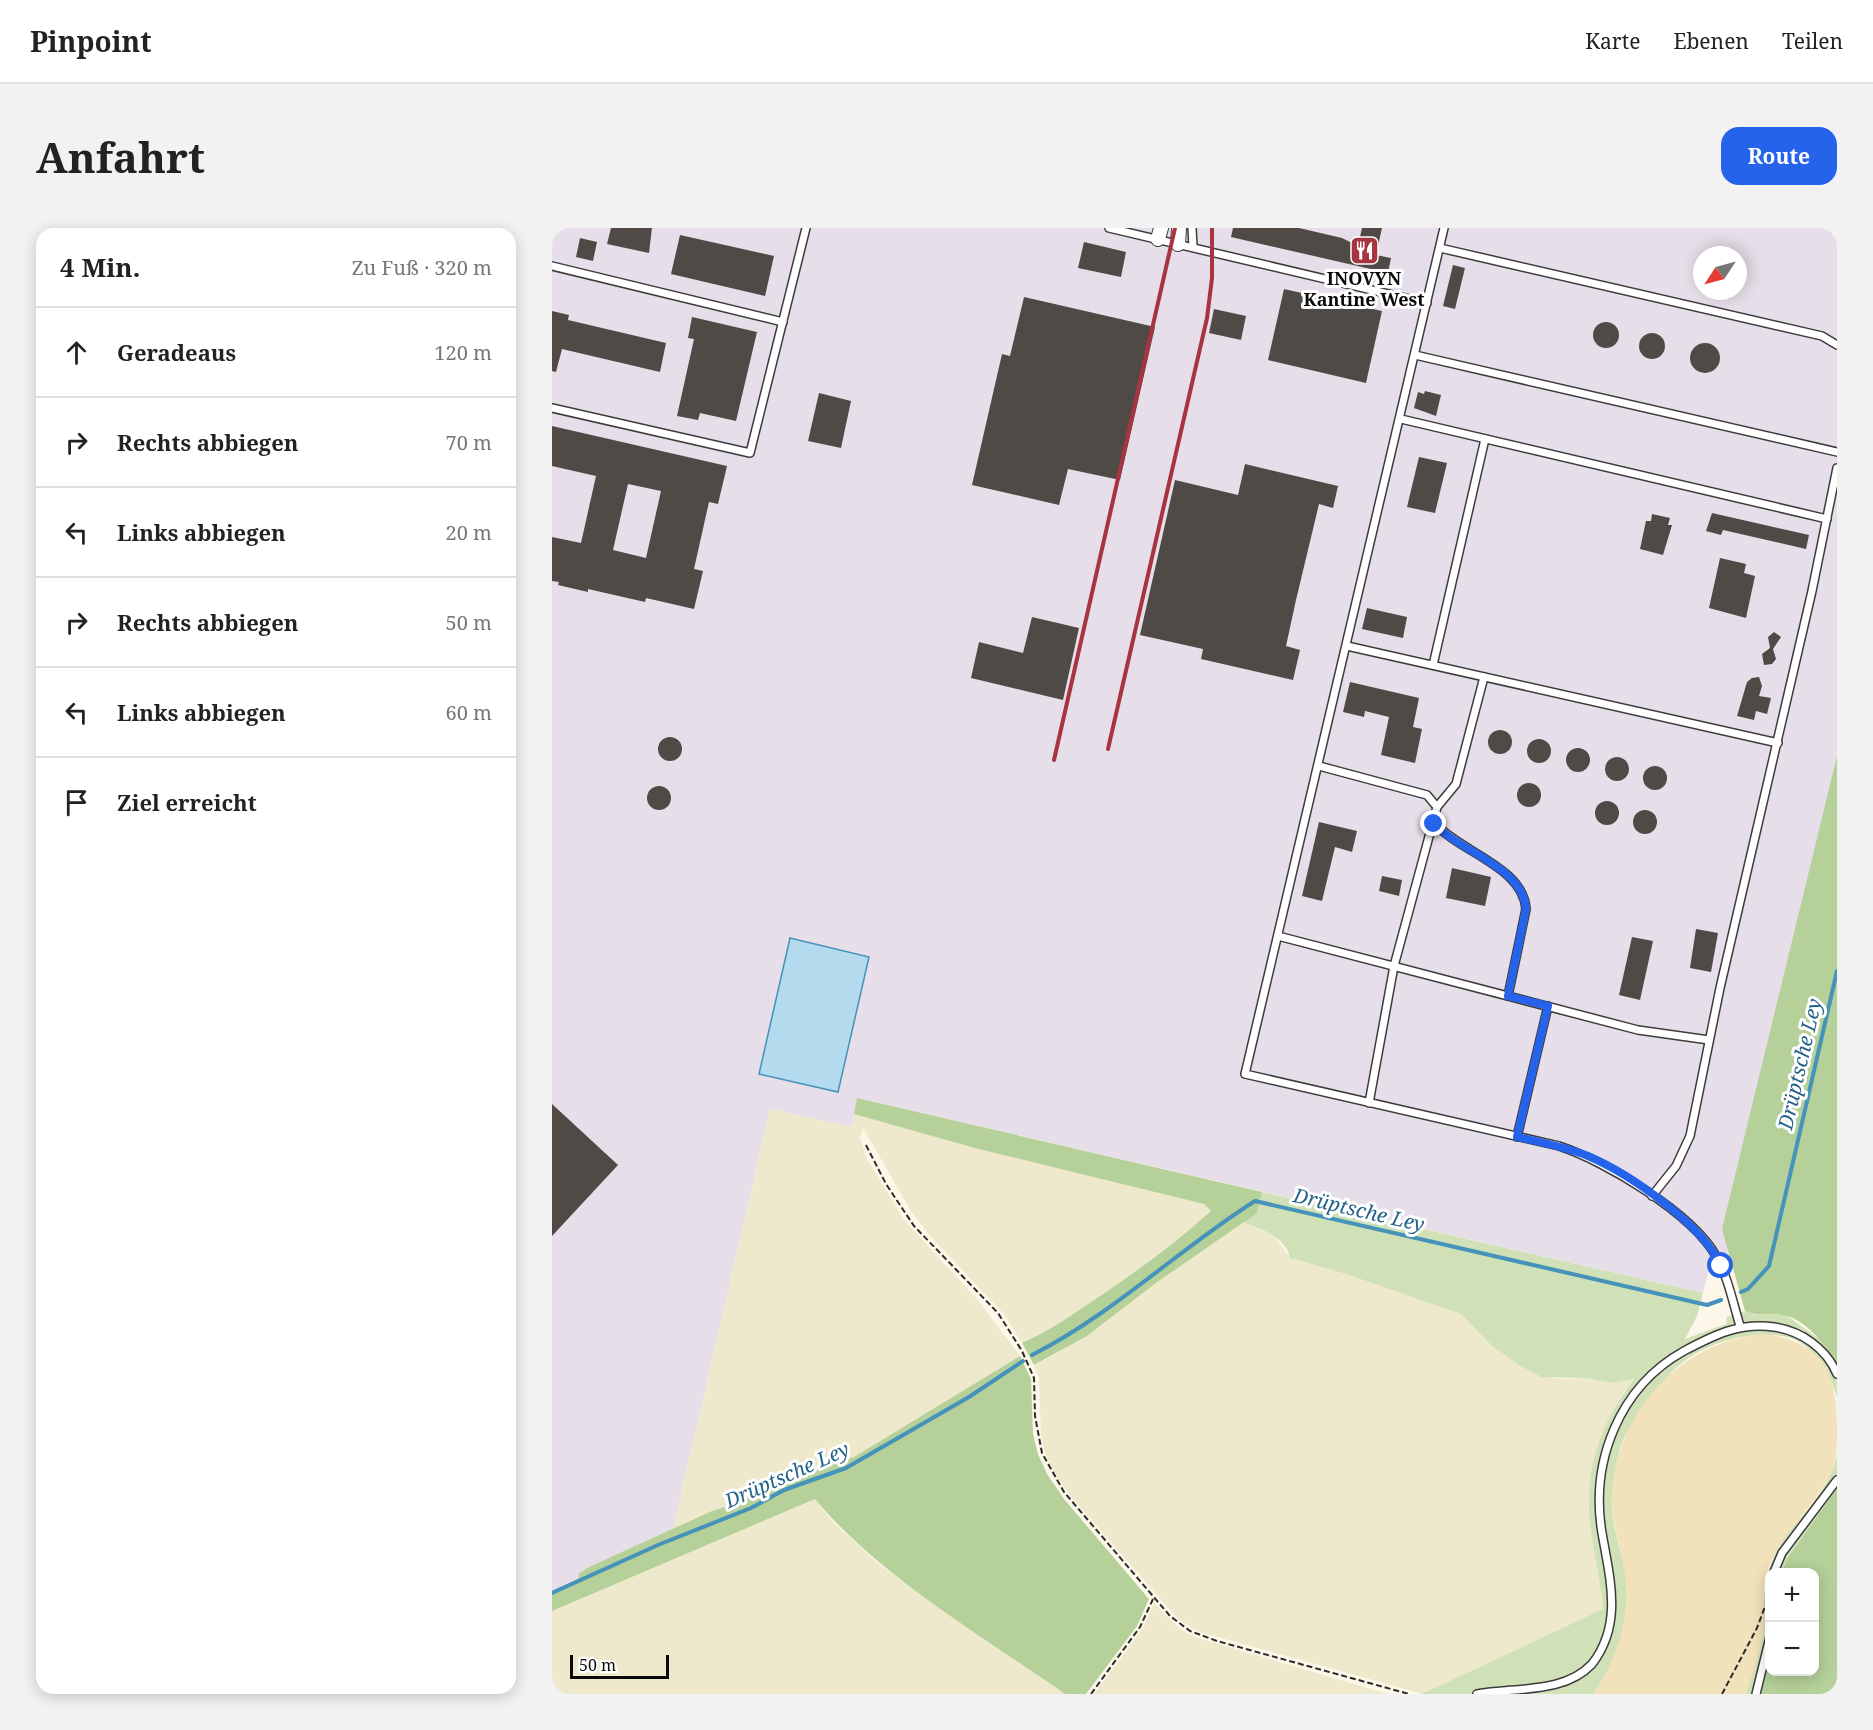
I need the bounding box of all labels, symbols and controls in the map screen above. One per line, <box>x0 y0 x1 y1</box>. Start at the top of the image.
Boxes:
text: Pinpoint <box>30 22 152 60</box>
text: Karte <box>1585 27 1640 55</box>
text: Ebenen <box>1673 27 1749 55</box>
text: Teilen <box>1782 27 1843 55</box>
button: Route <box>1721 127 1837 185</box>
text: Anfahrt <box>36 128 205 185</box>
restaurant icon: INOVYN Kantine West <box>1348 234 1380 266</box>
north arrow <box>1693 246 1747 300</box>
text: 4 Min. <box>60 249 140 285</box>
text: Zu Fuß · 320 m <box>352 254 492 281</box>
place label: INOVYN Kantine West <box>1304 266 1425 311</box>
icon: ahead <box>60 336 93 369</box>
text: Geradeaus <box>117 337 236 367</box>
text: 120 m <box>434 339 492 366</box>
icon: right <box>60 426 93 459</box>
text: Rechts abbiegen <box>117 427 298 457</box>
text: 70 m <box>446 429 492 456</box>
icon: left <box>60 516 93 549</box>
text: Links abbiegen <box>117 517 286 547</box>
text: 20 m <box>446 519 492 546</box>
icon: right <box>60 606 93 639</box>
text: Rechts abbiegen <box>117 607 298 637</box>
text: 50 m <box>446 609 492 636</box>
icon: left <box>60 696 93 729</box>
text: Links abbiegen <box>117 697 286 727</box>
text: 60 m <box>446 699 492 726</box>
icon: arrive <box>60 786 93 819</box>
text: Ziel erreicht <box>117 787 257 817</box>
route end <box>1420 810 1446 836</box>
water label: Drüptsche Ley <box>1771 996 1828 1133</box>
water label: Drüptsche Ley <box>1290 1181 1427 1238</box>
route start <box>1707 1252 1733 1278</box>
water label: Drüptsche Ley <box>719 1435 853 1514</box>
map controls <box>1765 1568 1819 1676</box>
button: + <box>1765 1568 1819 1622</box>
button: − <box>1765 1622 1819 1676</box>
scale bar <box>570 1652 669 1680</box>
text: 50 m <box>579 1654 616 1676</box>

